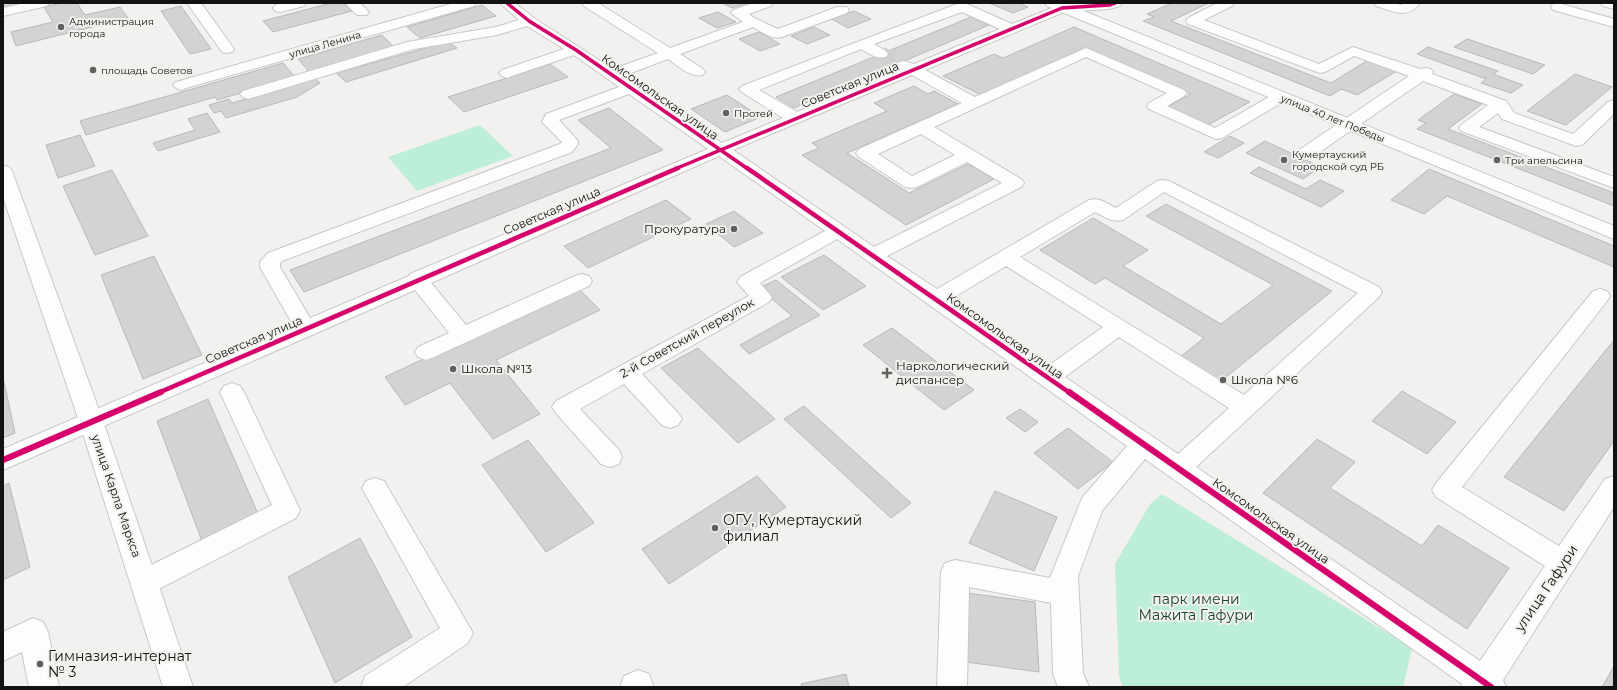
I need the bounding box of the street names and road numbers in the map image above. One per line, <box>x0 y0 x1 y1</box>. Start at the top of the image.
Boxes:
street label: улица Ленина <box>287 28 363 61</box>
street label: Комсомольская улица <box>599 50 722 143</box>
street label: Советская улица <box>799 58 901 111</box>
street label: улица 40 лет Победы <box>1278 91 1387 145</box>
street label: Советская улица <box>501 183 603 238</box>
street label: Комсомольская улица <box>944 289 1067 382</box>
street label: 2-й Советский переулок <box>617 294 757 381</box>
street label: Советская улица <box>203 312 305 367</box>
street label: улица Карла Маркса <box>88 431 145 559</box>
street label: Комсомольская улица <box>1210 474 1333 567</box>
street label: улица Гафури <box>1510 541 1582 636</box>

